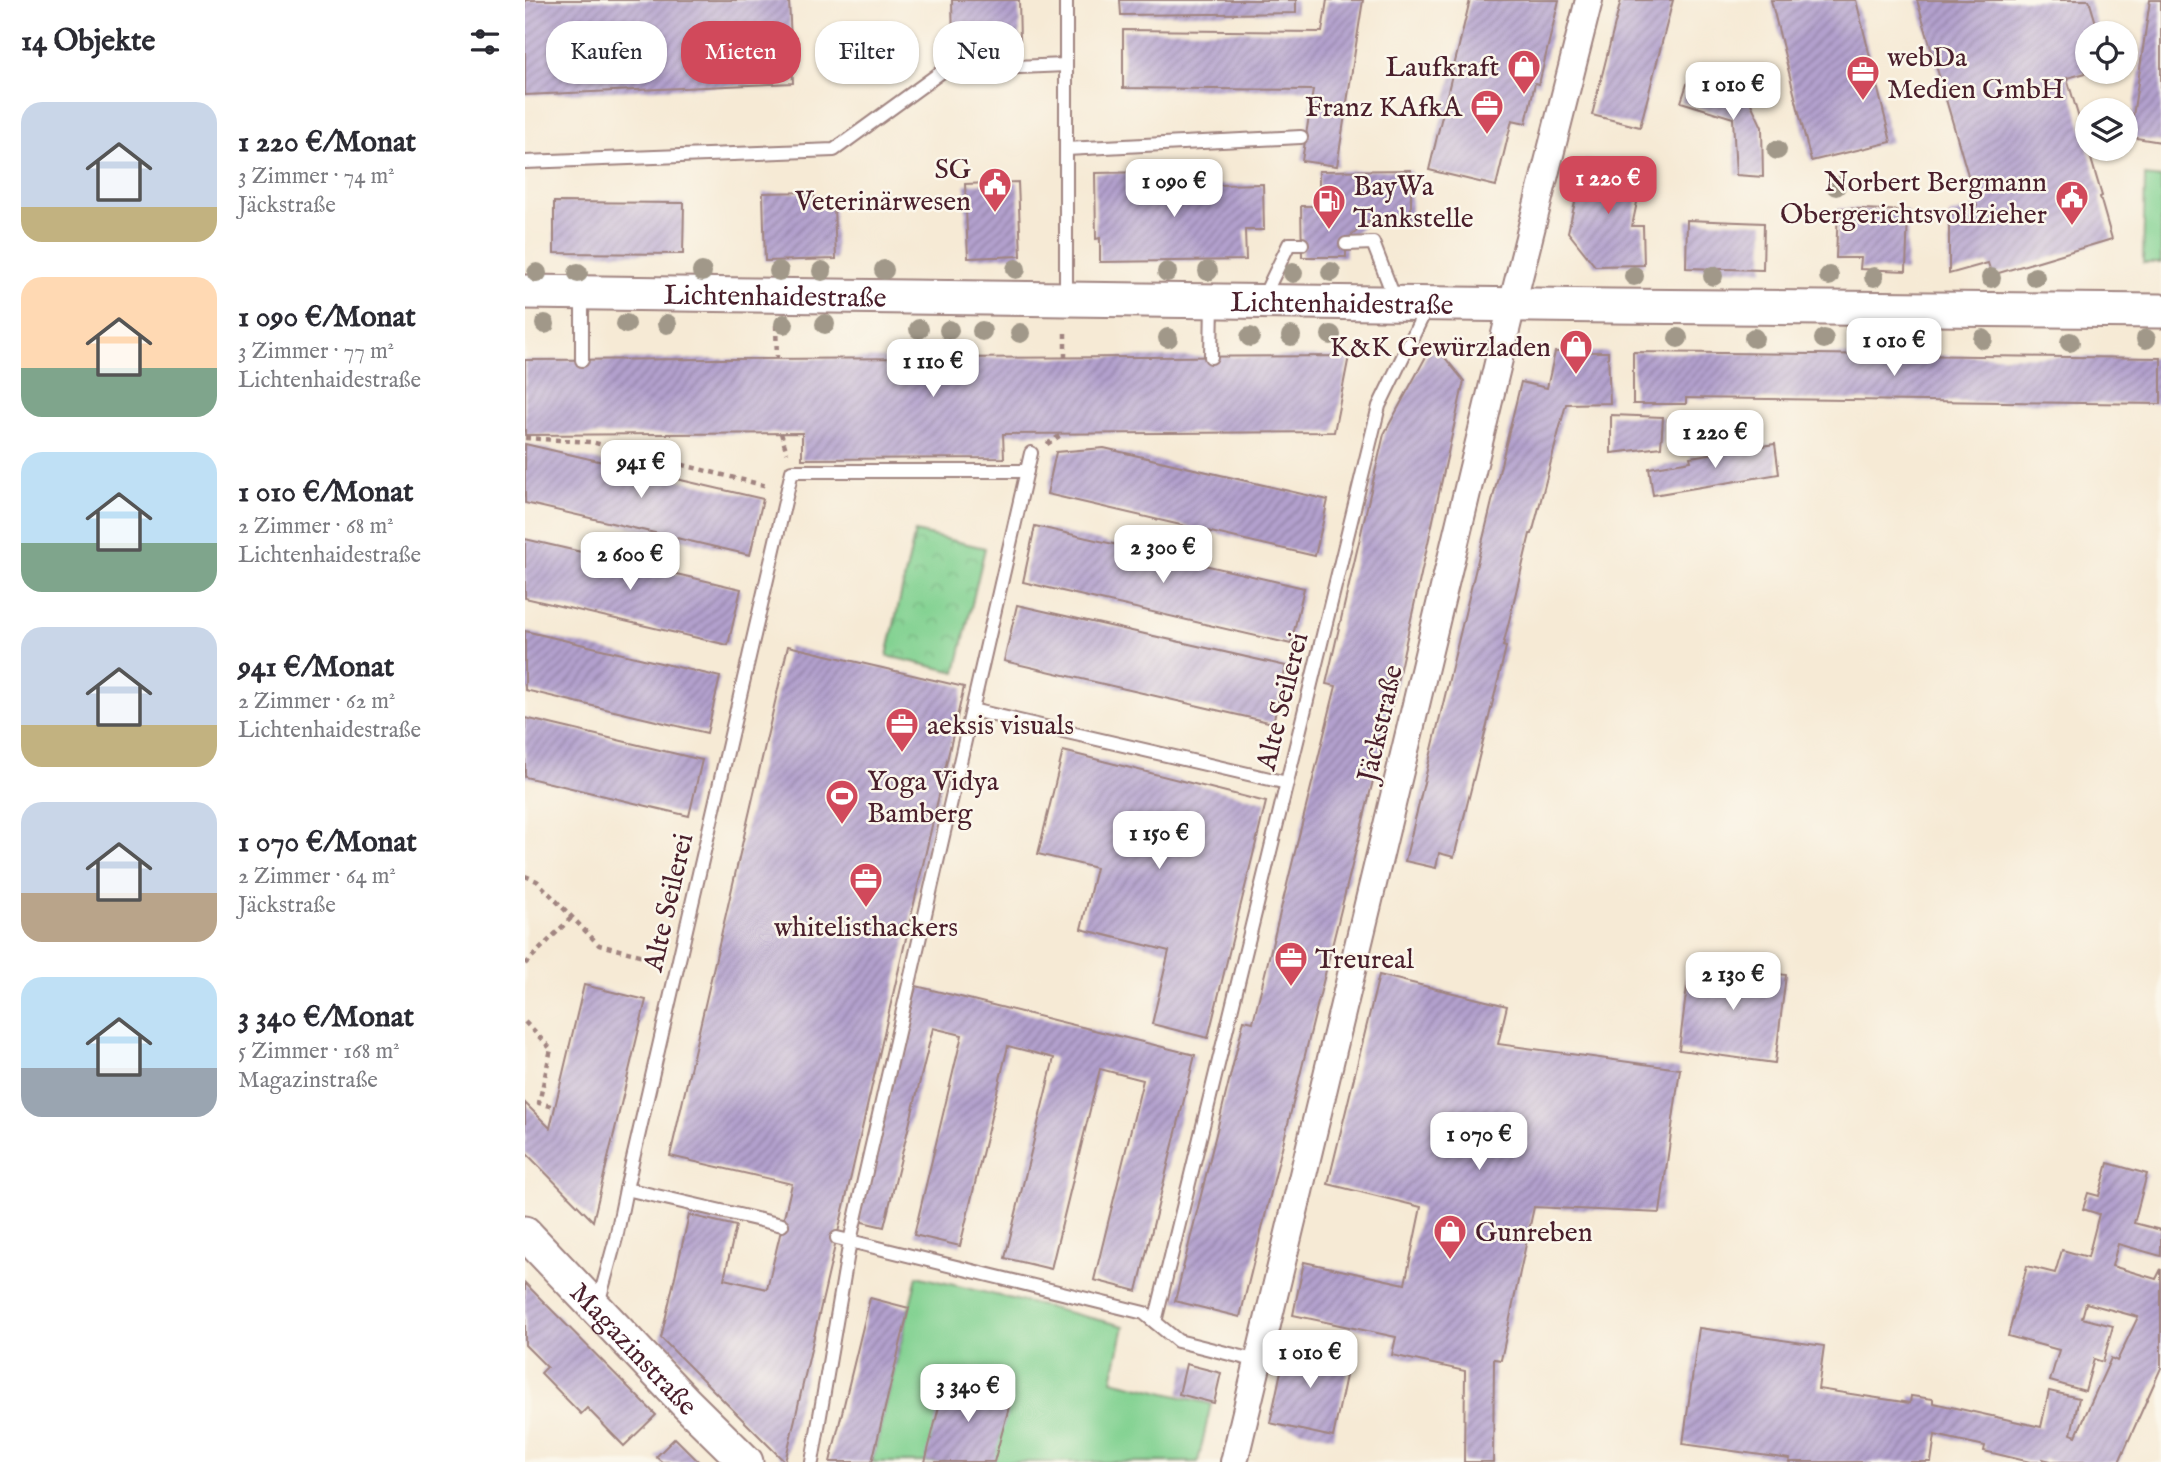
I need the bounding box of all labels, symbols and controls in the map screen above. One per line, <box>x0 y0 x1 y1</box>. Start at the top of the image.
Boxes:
chip: Kaufen <box>546 21 667 84</box>
chip: Mieten <box>681 21 801 84</box>
chip: Filter <box>815 21 919 84</box>
chip: Neu <box>933 21 1024 84</box>
map controls <box>2075 21 2138 161</box>
button: locate <box>2075 21 2138 84</box>
text: 14 Objekte <box>21 23 155 61</box>
icon: filters <box>466 23 504 61</box>
place label: webDa Medien GmbH <box>1887 41 2065 108</box>
shop icon: Laufkraft <box>1505 47 1543 96</box>
place label: Laufkraft <box>1385 51 1499 86</box>
office icon: webDa Medien GmbH <box>1844 53 1882 102</box>
pin: 1 010 € <box>1668 62 1798 122</box>
text: 1 010 € <box>1702 70 1765 99</box>
office icon: Franz KAfkA <box>1468 87 1506 136</box>
place label: Franz KAfkA <box>1305 91 1463 126</box>
button: layers <box>2075 98 2138 161</box>
text: 1 220 €/Monat <box>238 124 416 162</box>
icon: home <box>77 130 161 214</box>
place label: SG Veterinärwesen <box>794 153 972 220</box>
pin: 1 220 € <box>1543 156 1673 216</box>
pin: 1 090 € <box>1109 160 1239 219</box>
text: 3 Zimmer · 74 m² <box>238 162 395 191</box>
text: 1 220 € <box>1576 164 1640 193</box>
public building icon: SG Veterinärwesen <box>976 165 1014 214</box>
place label: Norbert Bergmann Obergerichtsvollzieher <box>1780 166 2047 233</box>
text: 1 090 € <box>1142 167 1206 196</box>
place label: BayWa Tankstelle <box>1353 170 1474 237</box>
public building icon: Norbert Bergmann Obergerichtsvollzieher <box>2053 178 2091 227</box>
fuel station icon: BayWa Tankstelle <box>1310 182 1348 231</box>
text: Jäckstraße <box>238 191 336 220</box>
street label: Lichtenhaidestraße <box>663 279 887 317</box>
street label: Lichtenhaidestraße <box>1230 286 1454 324</box>
text: 1 090 €/Monat <box>238 299 416 337</box>
icon: home <box>77 305 161 389</box>
pin: 1 010 € <box>1829 318 1959 378</box>
text: 1 010 € <box>1863 326 1926 355</box>
shop icon: K&K Gewürzladen <box>1557 327 1595 376</box>
place label: K&K Gewürzladen <box>1330 331 1551 366</box>
text: 3 Zimmer · 77 m² <box>238 337 394 366</box>
pin: 1 110 € <box>868 340 998 399</box>
text: 1 110 € <box>903 347 963 376</box>
text: Lichtenhaidestraße <box>238 366 421 395</box>
pin: 1 220 € <box>1650 410 1780 470</box>
text: 1 220 € <box>1683 418 1747 447</box>
pin: 941 € <box>592 440 690 500</box>
text: 941 € <box>617 448 665 477</box>
text: 1 010 €/Monat <box>238 474 414 512</box>
icon: home <box>77 480 161 564</box>
text: 2 Zimmer · 68 m² <box>238 512 394 541</box>
pin: 2 300 € <box>1098 526 1228 585</box>
pin: 2 600 € <box>565 532 695 592</box>
text: 2 300 € <box>1130 533 1196 562</box>
text: 2 600 € <box>597 540 663 569</box>
text: Lichtenhaidestraße <box>238 541 421 570</box>
street label: Alte Seilerei <box>1249 629 1317 775</box>
text: 941 €/Monat <box>238 649 394 687</box>
icon: home <box>77 655 161 739</box>
street label: Jäckstraße <box>1350 662 1412 788</box>
text: 2 Zimmer · 62 m² <box>238 687 395 716</box>
office icon: aeksis visuals <box>883 705 921 754</box>
place label: aeksis visuals <box>927 709 1074 744</box>
text: Lichtenhaidestraße <box>238 716 421 745</box>
place label: Yoga Vidya Bamberg <box>867 765 1000 832</box>
sports icon: Yoga Vidya Bamberg <box>823 777 861 826</box>
pin: 1 150 € <box>1094 812 1224 871</box>
text: 1 150 € <box>1129 819 1189 848</box>
text: 1 070 €/Monat <box>238 824 417 862</box>
icon: home <box>77 830 161 914</box>
street label: Alte Seilerei <box>636 830 702 976</box>
office icon: whitelisthackers <box>847 860 885 909</box>
text: 2 Zimmer · 64 m² <box>238 862 396 891</box>
text: Jäckstraße <box>238 891 336 920</box>
place label: whitelisthackers <box>774 911 958 946</box>
office icon: Treureal <box>1272 939 1310 988</box>
place label: Treureal <box>1315 943 1414 978</box>
pin: 2 130 € <box>1668 953 1798 1012</box>
text: 2 130 € <box>1702 960 1764 989</box>
text: 3 340 €/Monat <box>238 999 414 1037</box>
icon: home <box>77 1005 161 1089</box>
text: 5 Zimmer · 168 m² <box>238 1037 400 1066</box>
text: Magazinstraße <box>238 1066 378 1095</box>
pin: 1 070 € <box>1414 1112 1544 1172</box>
text: 1 070 € <box>1446 1120 1512 1149</box>
shop icon: Gunreben <box>1431 1212 1469 1261</box>
place label: Gunreben <box>1475 1216 1593 1251</box>
street label: Magazinstraße <box>561 1276 704 1424</box>
pin: 1 010 € <box>1245 1330 1375 1390</box>
text: 1 010 € <box>1279 1338 1342 1367</box>
pin: 3 340 € <box>903 1364 1033 1424</box>
text: 3 340 € <box>936 1372 1000 1401</box>

